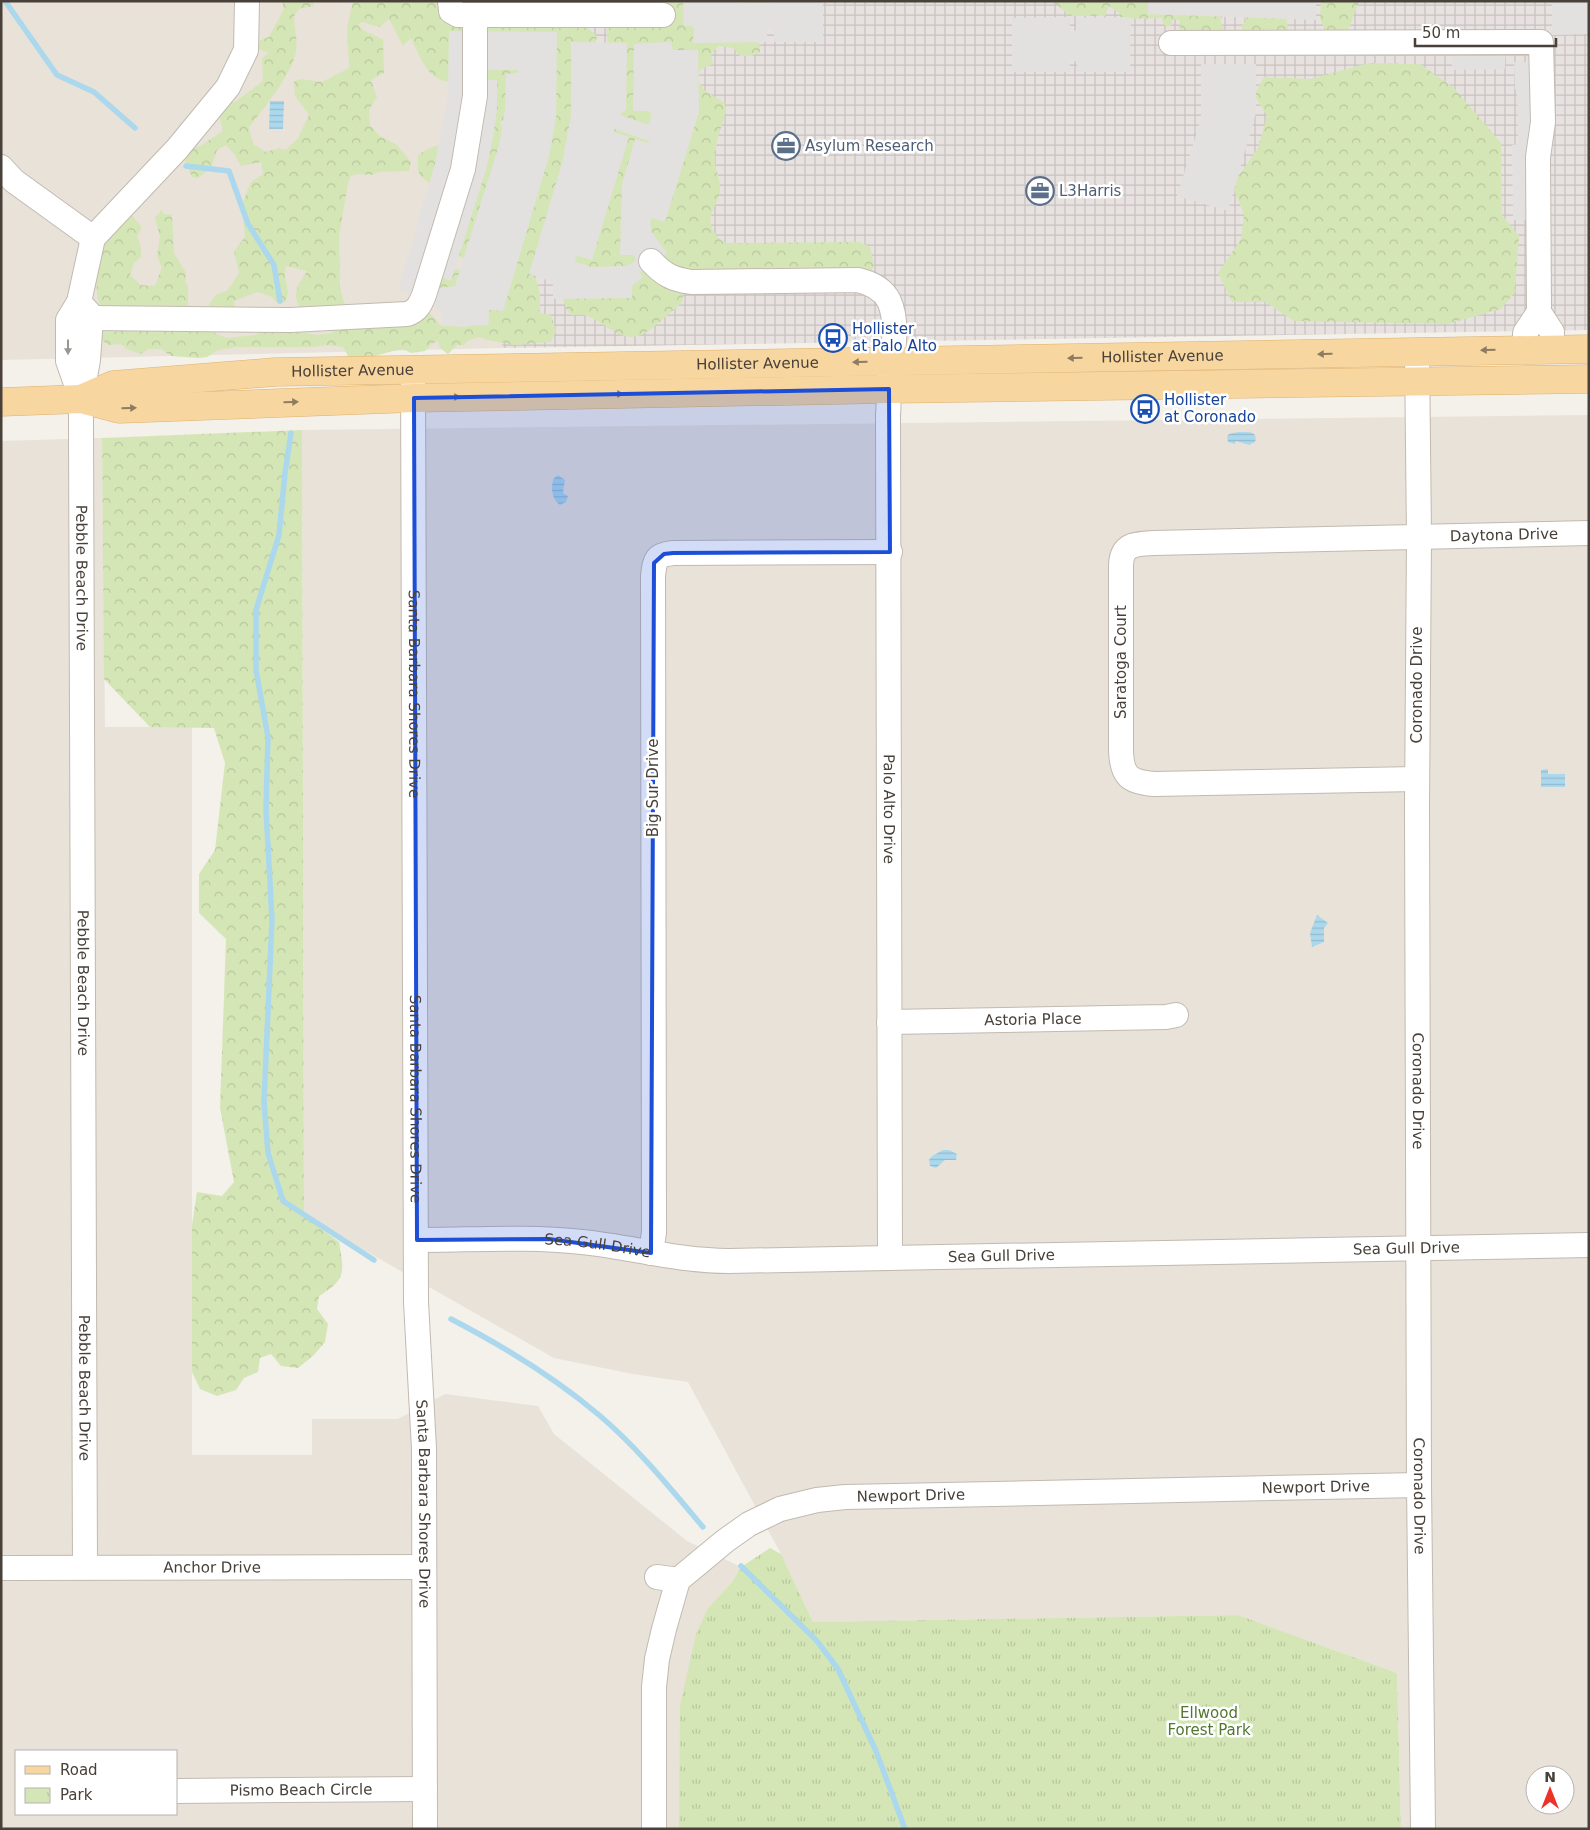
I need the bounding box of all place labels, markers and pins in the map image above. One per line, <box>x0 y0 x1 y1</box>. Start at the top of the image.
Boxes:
office icon: Asylum Research <box>771 131 801 161</box>
place label: Asylum Research <box>805 137 934 155</box>
office icon: L3Harris <box>1025 176 1055 206</box>
place label: L3Harris <box>1059 182 1122 200</box>
place label: Hollister at Palo Alto <box>852 320 937 355</box>
bus stop icon: Hollister at Palo Alto <box>818 323 848 353</box>
place label: Hollister at Coronado <box>1164 391 1256 426</box>
bus stop icon: Hollister at Coronado <box>1130 394 1160 424</box>

